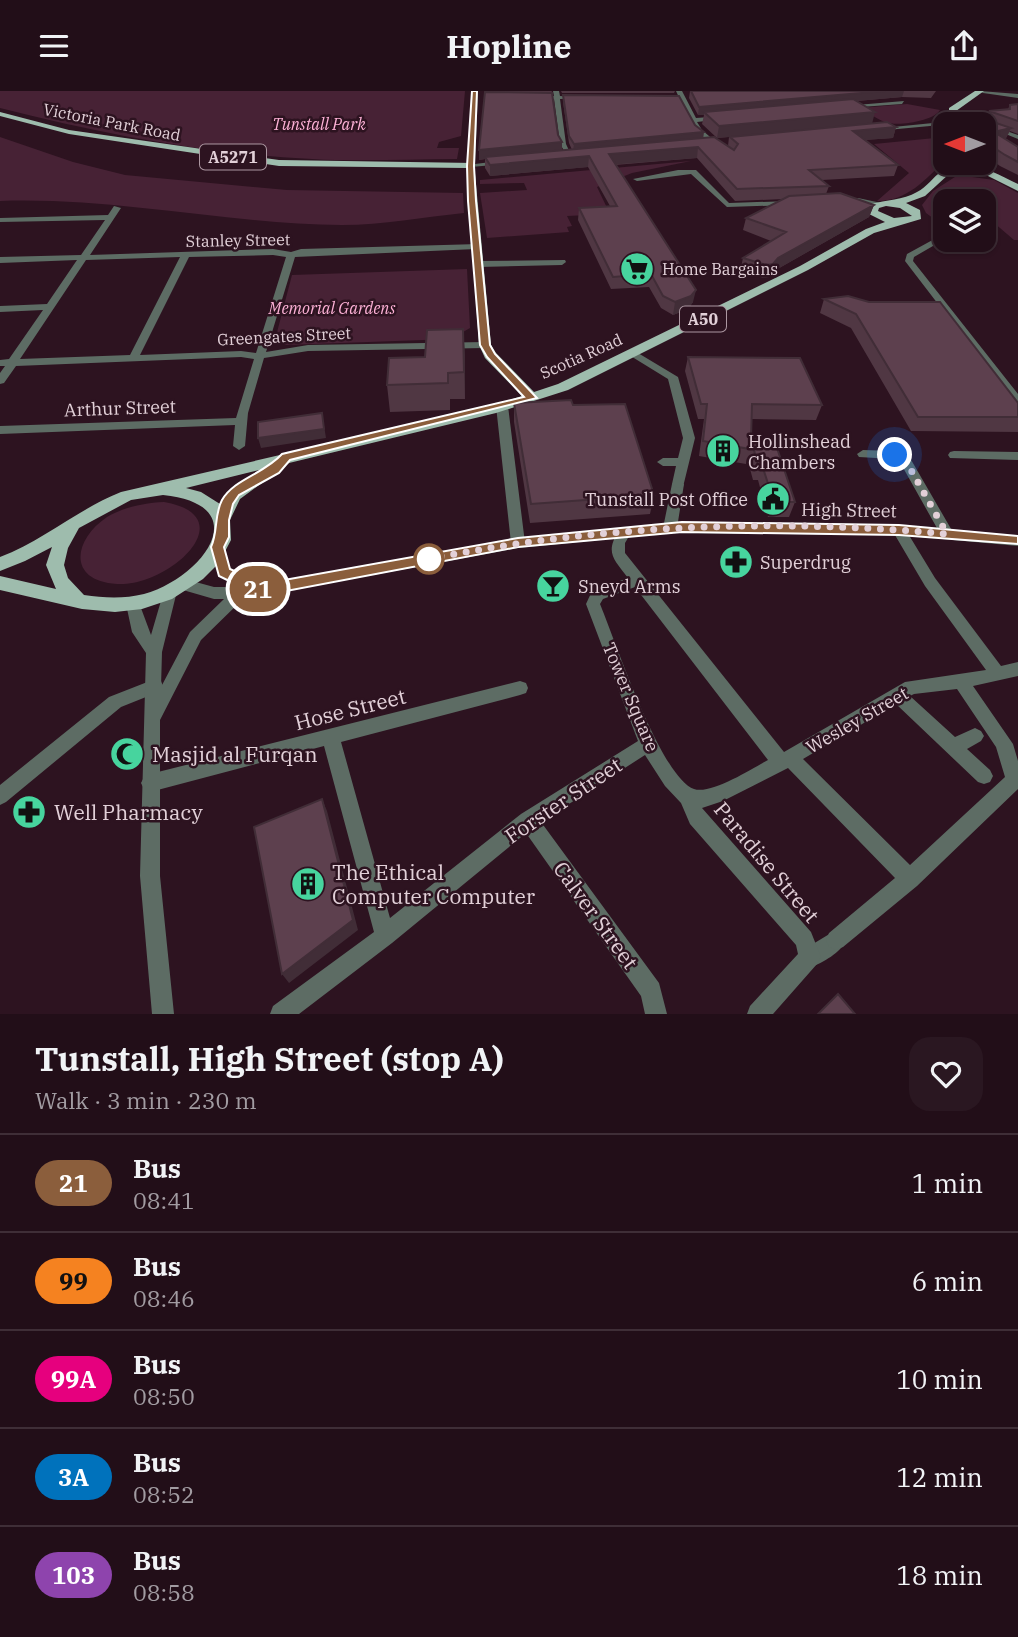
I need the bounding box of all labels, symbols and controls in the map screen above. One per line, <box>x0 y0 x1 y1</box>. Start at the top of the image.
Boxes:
text: Hopline <box>446 25 572 67</box>
icon: menu <box>35 27 73 65</box>
icon: share <box>945 27 983 65</box>
street label: Victoria Park Road <box>42 99 183 145</box>
north arrow <box>933 112 996 175</box>
map controls <box>933 112 996 252</box>
park label: Tunstall Park <box>272 114 366 134</box>
road number: A5271 <box>200 145 266 169</box>
button: layers <box>933 189 996 252</box>
street label: Stanley Street <box>186 229 291 251</box>
supermarket icon: Home Bargains <box>618 250 656 288</box>
place label: Home Bargains <box>662 259 778 279</box>
park label: Memorial Gardens <box>268 298 395 318</box>
road number: A50 <box>680 307 726 331</box>
street label: Greengates Street <box>217 322 352 349</box>
street label: Scotia Road <box>537 329 625 383</box>
street label: Arthur Street <box>64 395 176 421</box>
place label: Hollinshead Chambers <box>748 430 851 474</box>
building icon: Hollinshead Chambers <box>704 432 742 470</box>
your location <box>877 437 912 472</box>
public building icon: Tunstall Post Office <box>754 480 792 518</box>
place label: Tunstall Post Office <box>585 488 748 511</box>
street label: High Street <box>801 498 897 522</box>
pharmacy icon: Superdrug <box>717 543 755 581</box>
unlabelled marker <box>414 544 444 574</box>
place label: Superdrug <box>760 551 851 574</box>
line badge: 21 <box>226 566 290 612</box>
bar icon: Sneyd Arms <box>534 567 572 605</box>
text: 21 <box>244 573 272 605</box>
place label: Sneyd Arms <box>578 575 681 598</box>
street label: Tower Square <box>598 639 664 755</box>
street label: Wesley Street <box>802 681 912 759</box>
street label: Hose Street <box>291 682 409 736</box>
mosque icon: Masjid al Furqan <box>108 735 146 773</box>
place label: Masjid al Furqan <box>152 740 318 768</box>
street label: Forster Street <box>499 751 627 849</box>
pharmacy icon: Well Pharmacy <box>10 793 48 831</box>
street label: Paradise Street <box>708 796 826 928</box>
place label: Well Pharmacy <box>54 798 203 826</box>
street label: Calver Street <box>547 856 645 974</box>
place label: The Ethical Computer Computer <box>332 858 536 910</box>
building icon: The Ethical Computer Computer <box>289 865 327 903</box>
text: Tunstall, High Street (stop A) <box>35 1037 504 1080</box>
button: heart <box>909 1037 983 1111</box>
text: Walk · 3 min · 230 m <box>35 1085 257 1115</box>
text: Bus <box>133 1151 181 1185</box>
text: 1 min <box>912 1166 983 1200</box>
text: 21 <box>59 1167 88 1199</box>
text: 08:41 <box>133 1185 195 1215</box>
text: Bus <box>133 1249 181 1283</box>
text: 6 min <box>912 1264 983 1298</box>
text: 99 <box>59 1265 88 1297</box>
text: 08:46 <box>133 1283 195 1313</box>
text: Bus <box>133 1347 181 1381</box>
text: 10 min <box>896 1362 983 1396</box>
text: 99A <box>51 1363 96 1395</box>
text: 08:50 <box>133 1381 195 1411</box>
text: Bus <box>133 1445 181 1479</box>
text: 12 min <box>896 1460 983 1494</box>
text: 3A <box>58 1461 89 1493</box>
text: 08:52 <box>133 1479 195 1509</box>
text: Bus <box>133 1543 181 1577</box>
text: 18 min <box>896 1558 983 1592</box>
text: 103 <box>52 1559 95 1591</box>
text: 08:58 <box>133 1577 195 1607</box>

